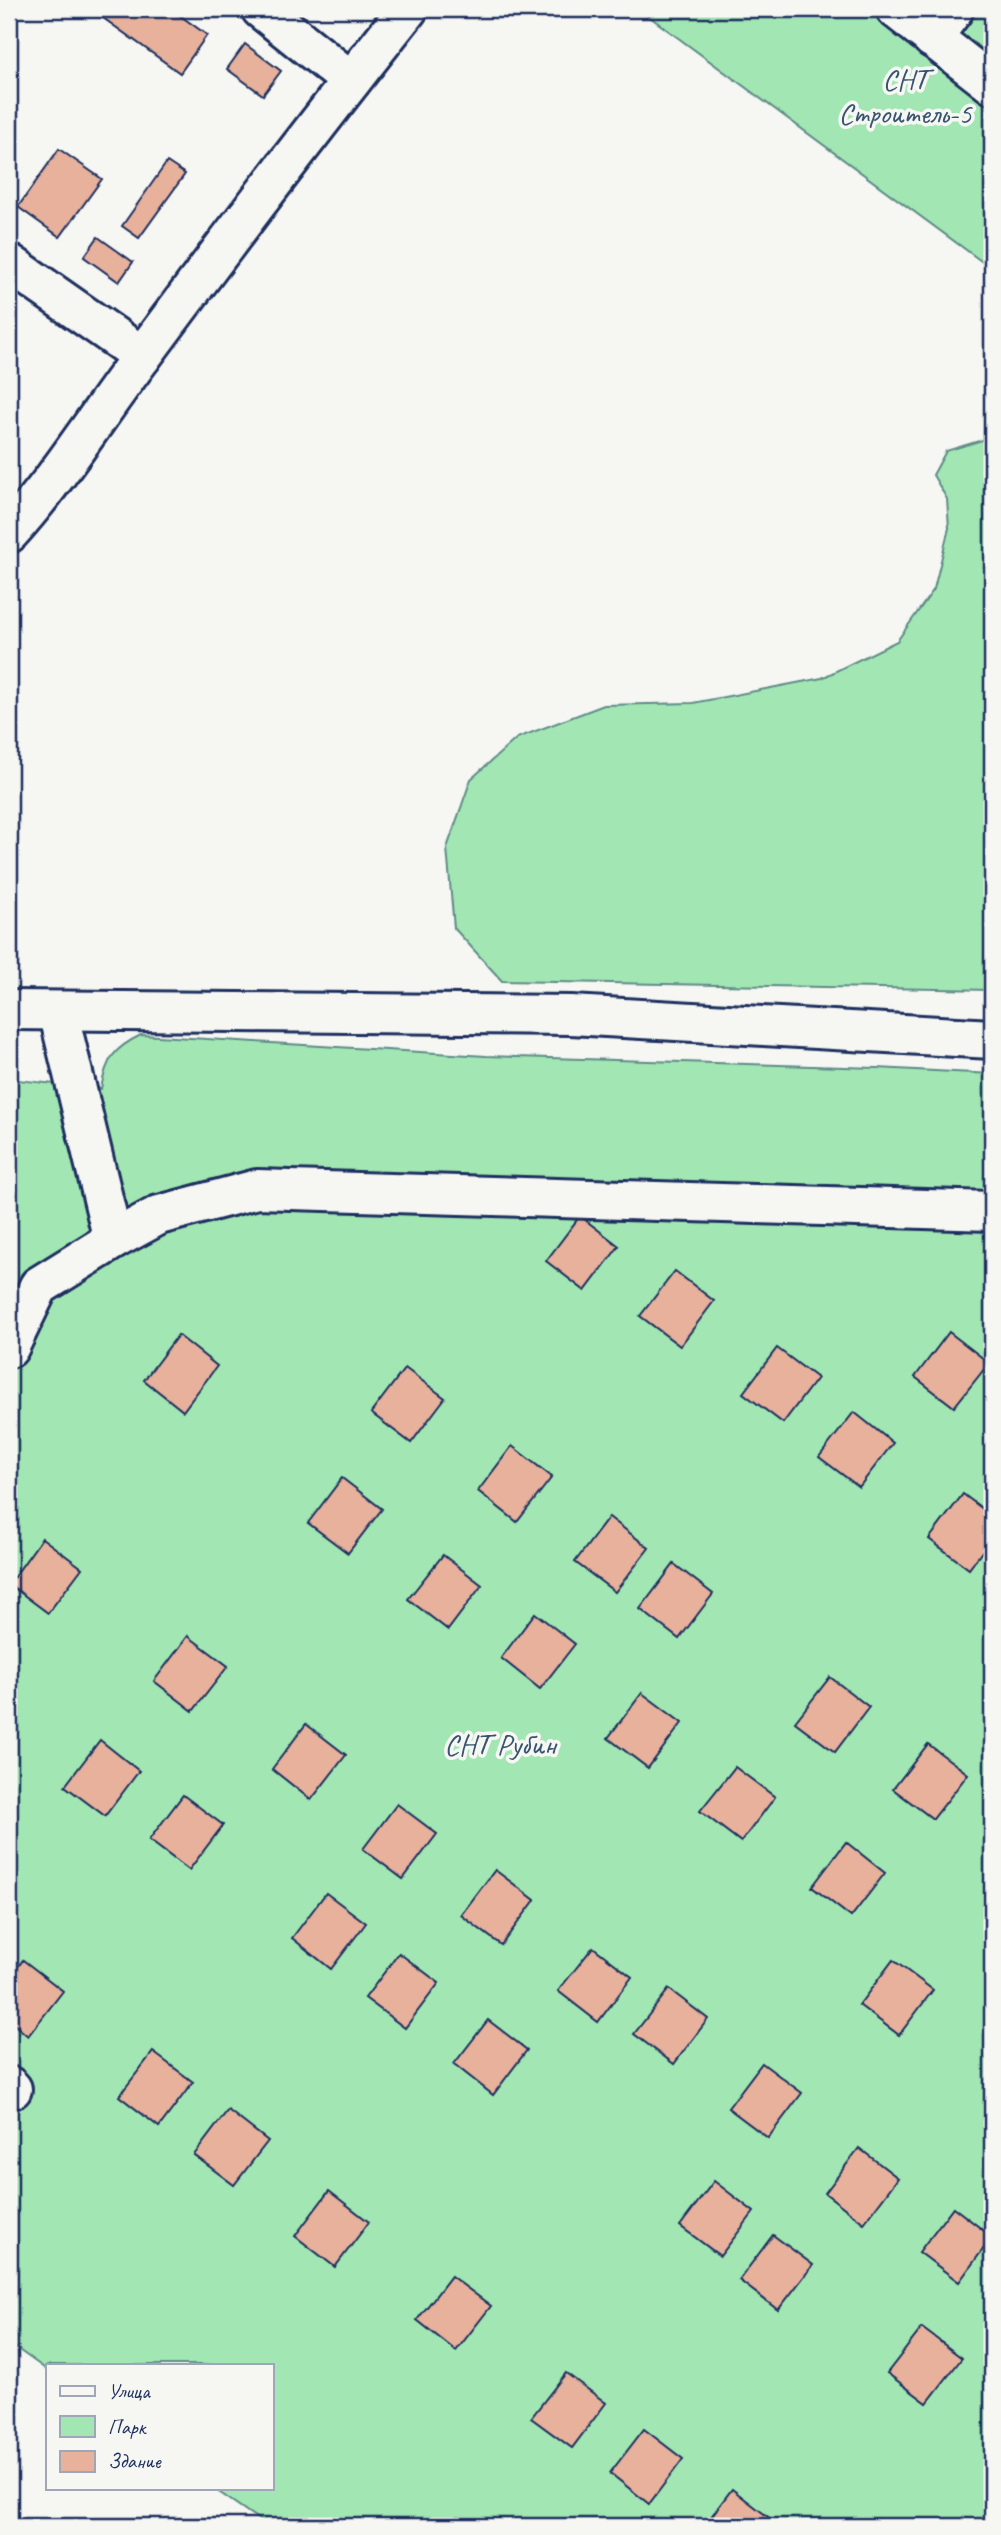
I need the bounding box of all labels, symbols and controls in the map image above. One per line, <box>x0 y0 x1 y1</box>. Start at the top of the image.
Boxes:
park label: СНТ Строитель-5 <box>838 60 973 132</box>
park label: СНТ Рубин <box>444 1725 558 1763</box>
legend <box>46 2364 273 2490</box>
text: Улица <box>108 2378 151 2404</box>
text: Парк <box>108 2414 148 2440</box>
text: Здание <box>108 2448 162 2474</box>

